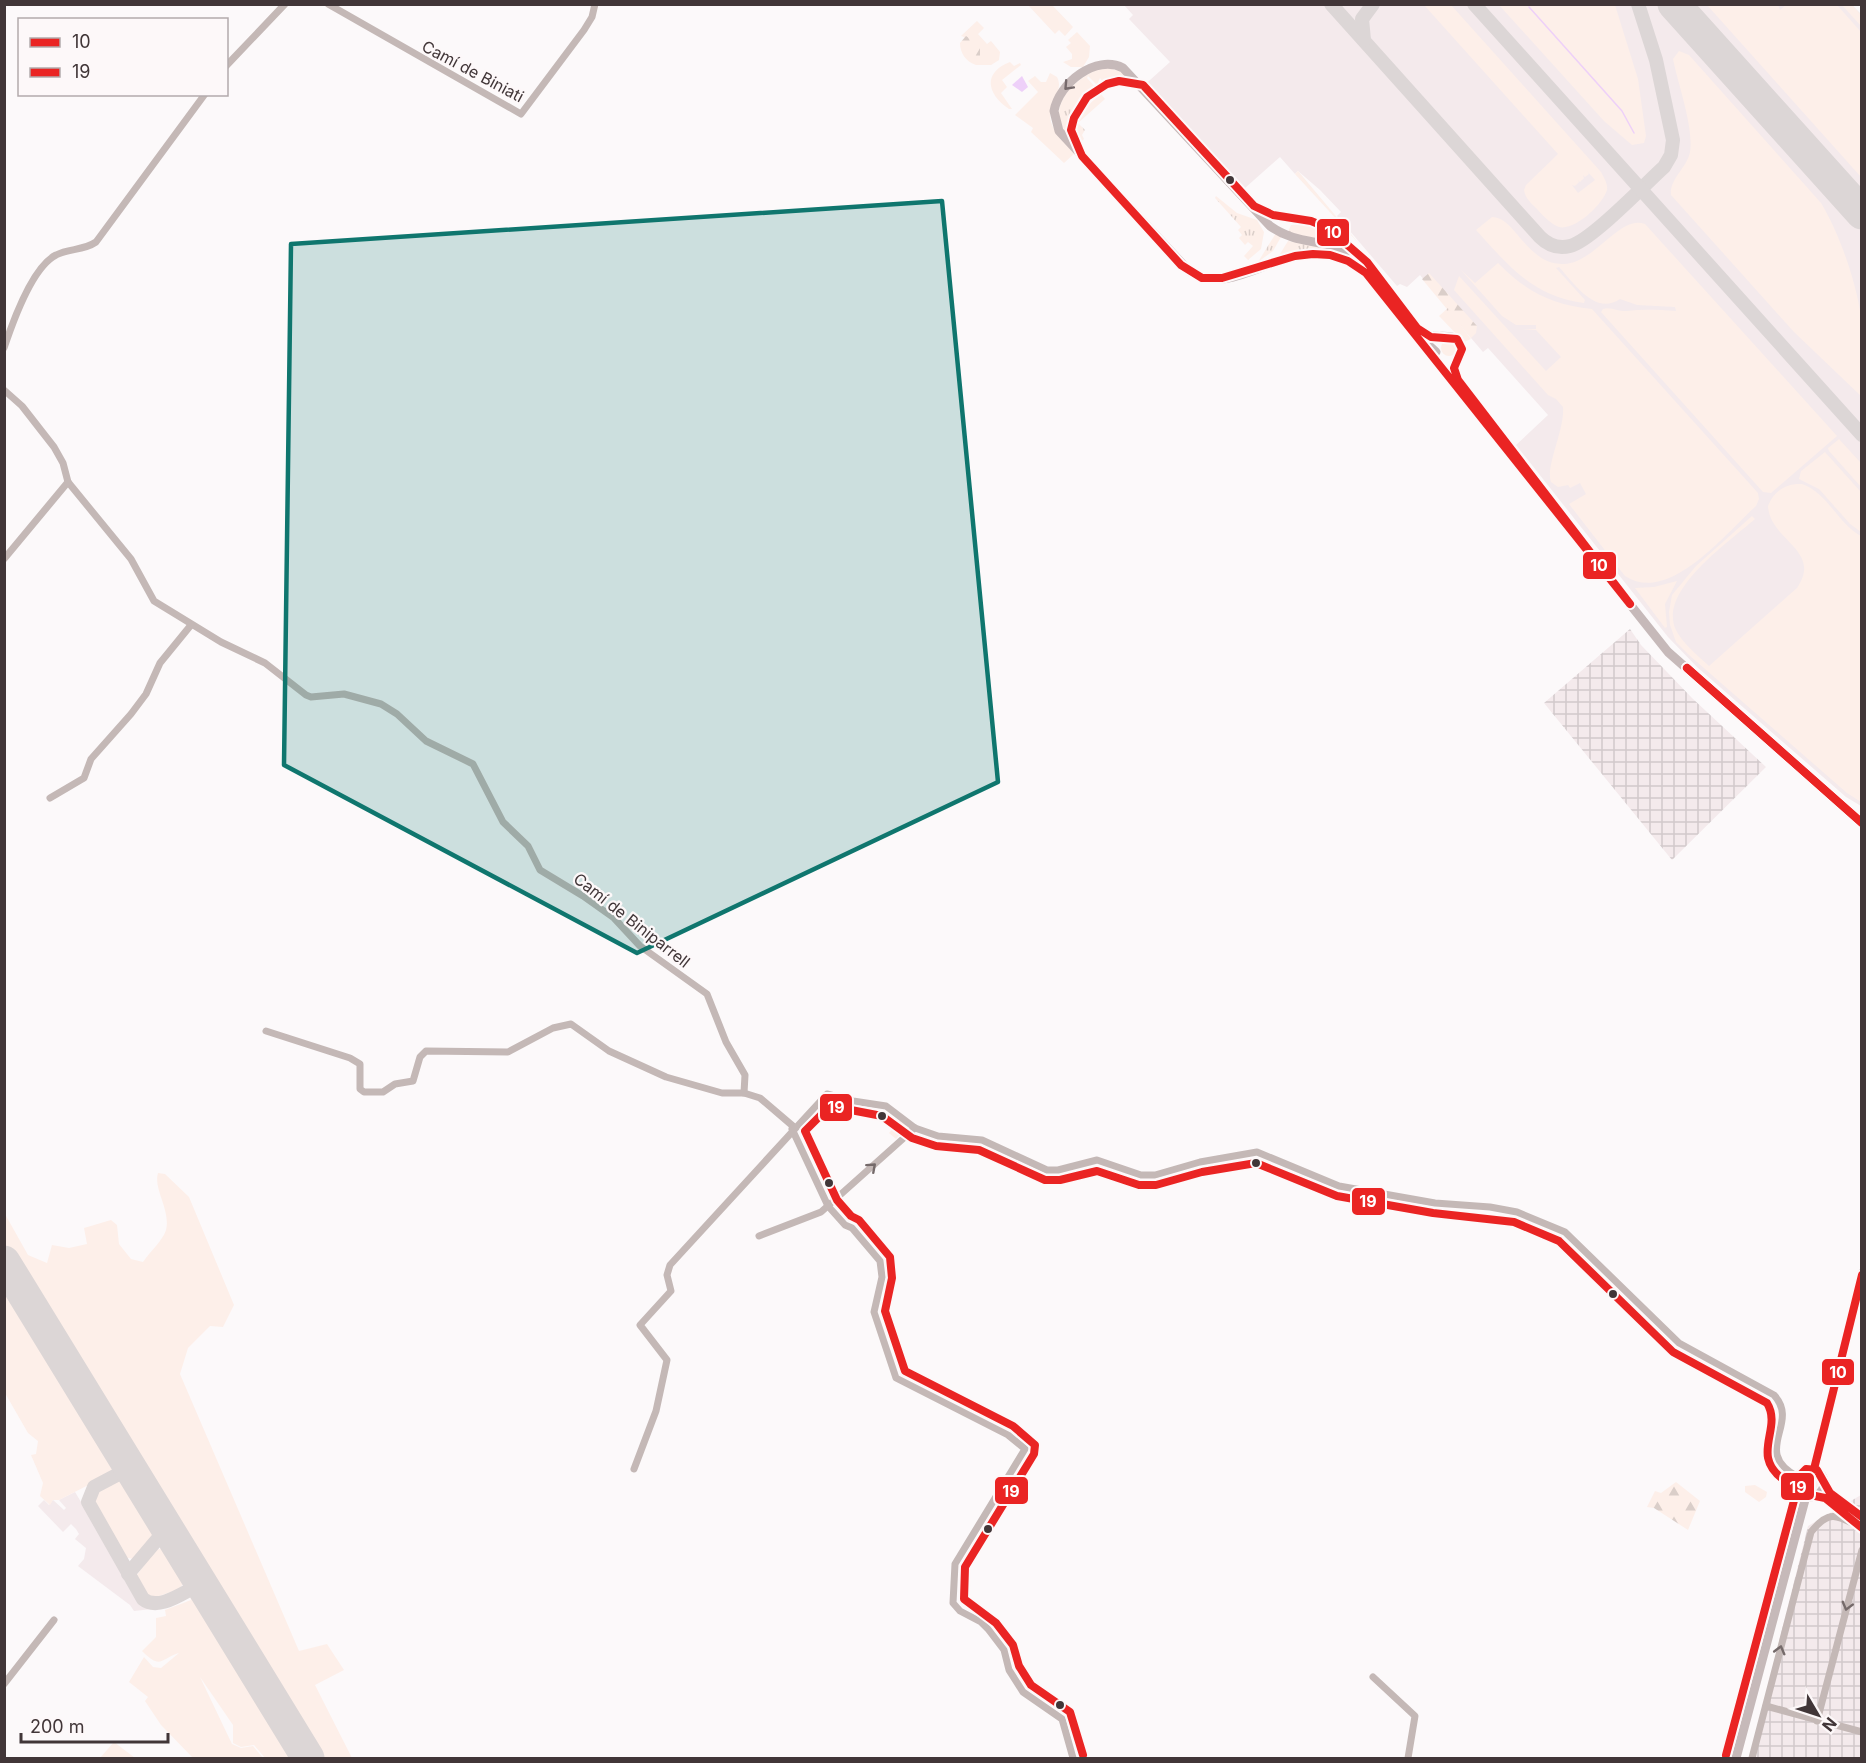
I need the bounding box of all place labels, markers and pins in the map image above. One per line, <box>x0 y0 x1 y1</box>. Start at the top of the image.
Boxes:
unlabelled marker <box>1224 174 1236 186</box>
unlabelled marker <box>876 1110 888 1122</box>
unlabelled marker <box>1250 1157 1262 1169</box>
unlabelled marker <box>823 1177 835 1189</box>
unlabelled marker <box>1607 1288 1619 1300</box>
unlabelled marker <box>982 1523 994 1535</box>
unlabelled marker <box>1054 1699 1066 1711</box>

